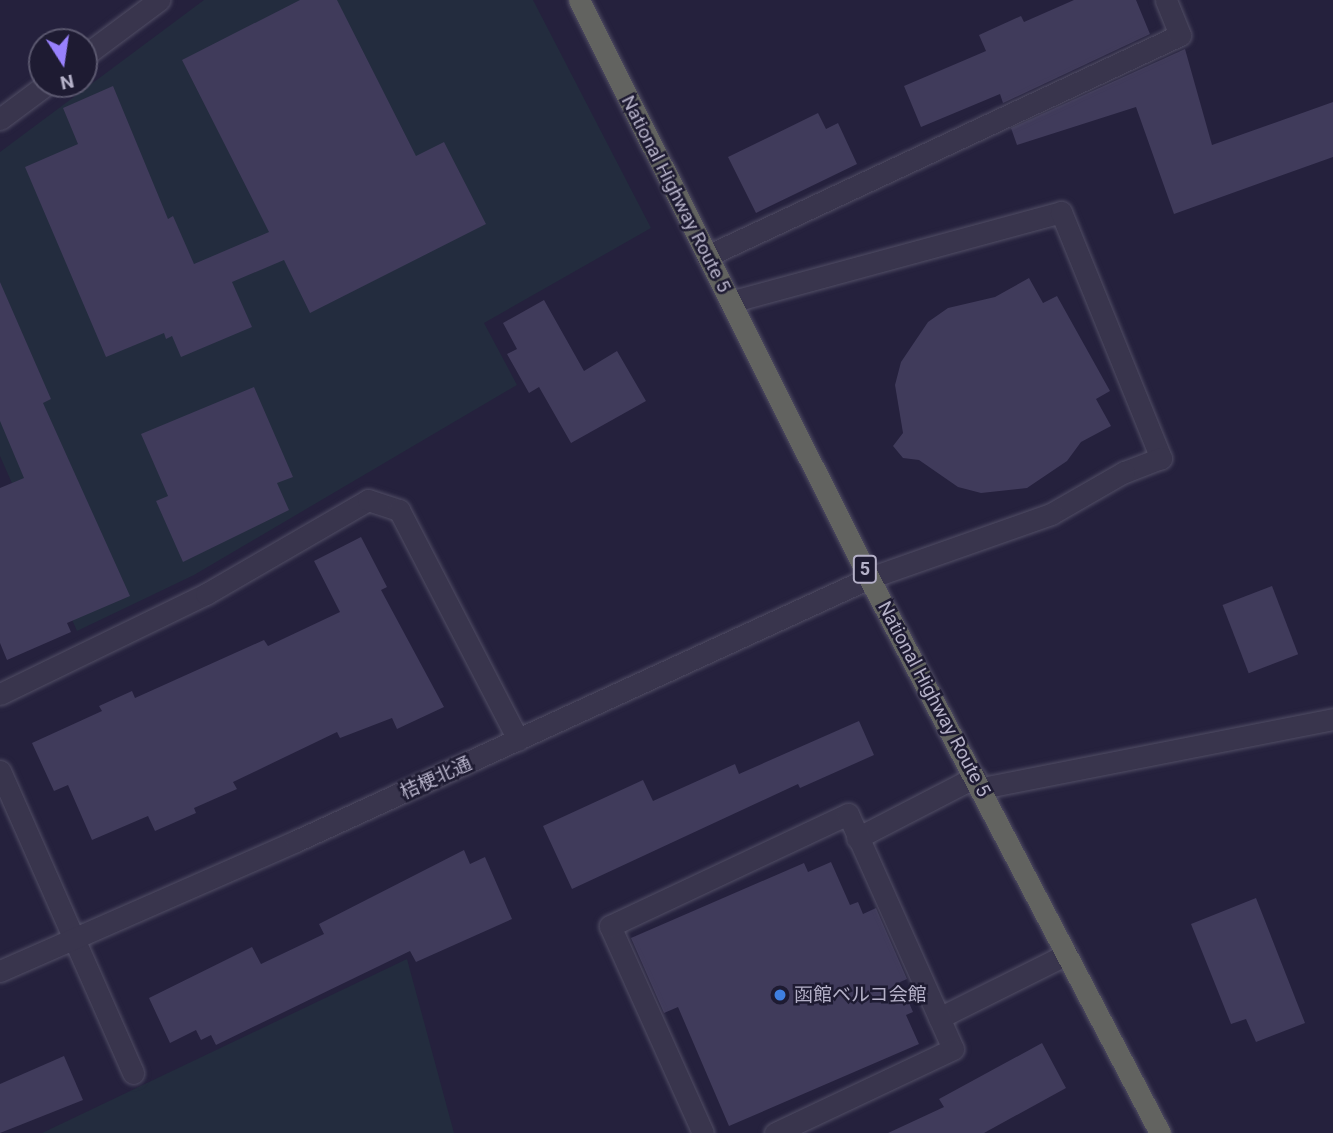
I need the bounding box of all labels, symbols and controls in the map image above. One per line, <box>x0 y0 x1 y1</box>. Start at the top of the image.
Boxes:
north arrow <box>28 28 98 98</box>
text: N <box>58 69 76 95</box>
street label: National Highway Route 5 <box>616 92 736 296</box>
road number: 5 <box>853 554 877 584</box>
street label: National Highway Route 5 <box>873 597 995 801</box>
street label: 桔梗北通 <box>397 752 475 804</box>
place label: 函館ベルコ会館 <box>794 984 927 1006</box>
marker: 函館ベルコ会館 <box>772 987 788 1003</box>

